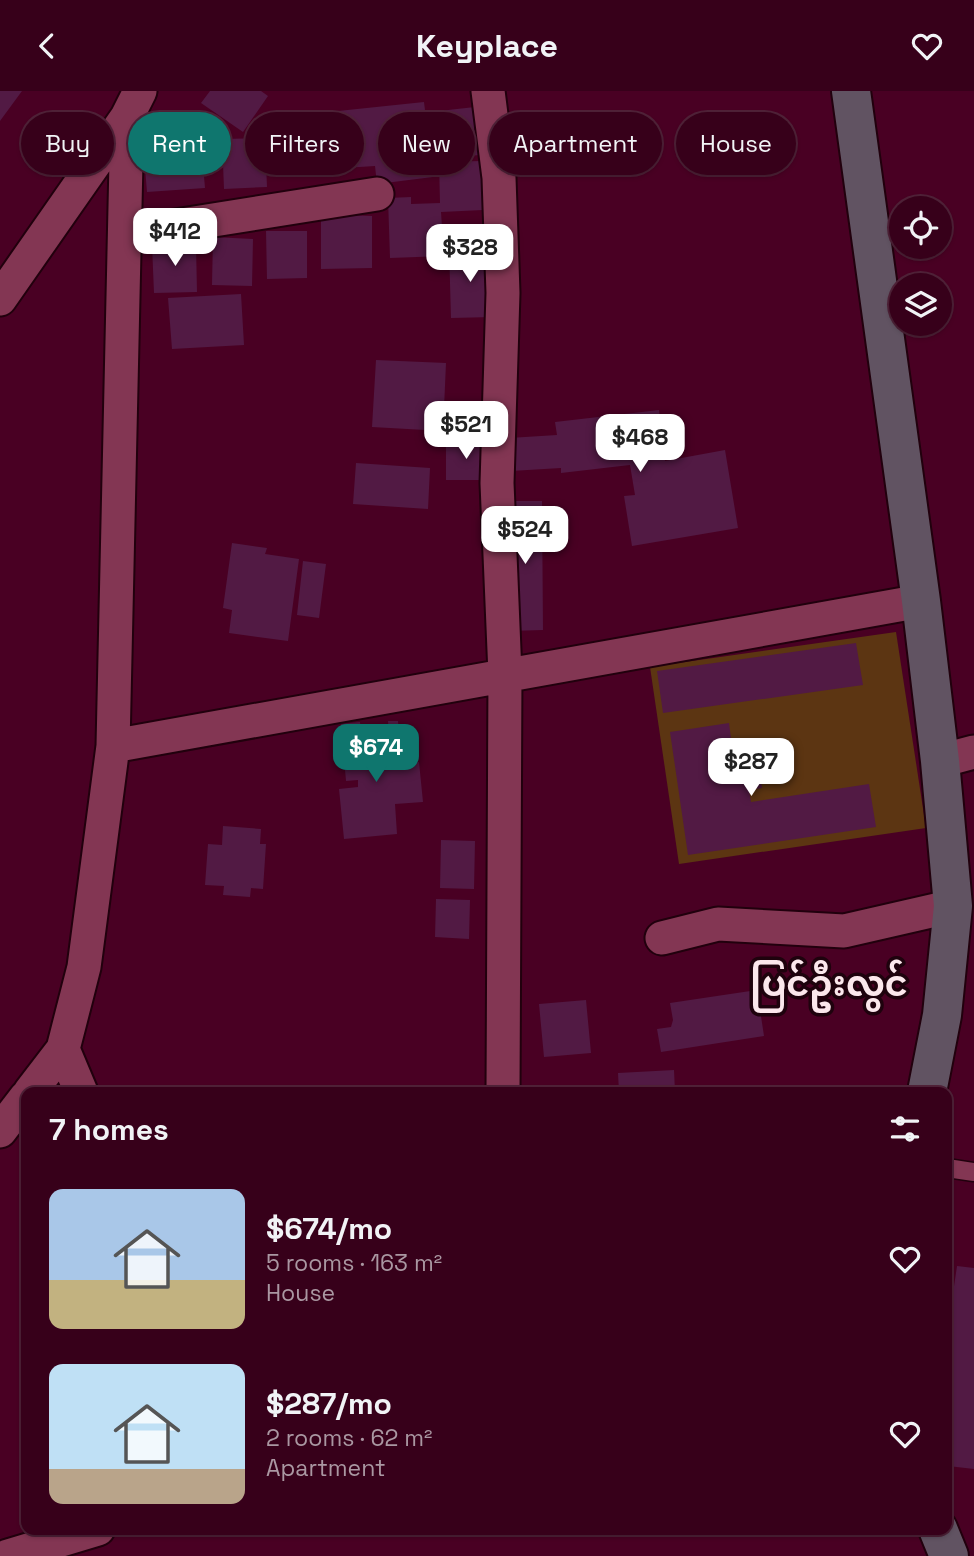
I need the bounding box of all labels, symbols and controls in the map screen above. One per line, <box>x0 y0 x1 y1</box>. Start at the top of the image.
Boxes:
text: Keyplace <box>416 26 558 66</box>
icon: back <box>28 27 66 65</box>
icon: heart <box>908 27 946 65</box>
chip: Buy <box>21 112 114 175</box>
chip: Rent <box>128 112 231 175</box>
chip: Filters <box>245 112 364 175</box>
chip: New <box>378 112 475 175</box>
chip: Apartment <box>489 112 662 175</box>
chip: House <box>676 112 796 175</box>
map controls <box>889 196 952 336</box>
button: locate <box>889 196 952 259</box>
pin: $412 <box>134 209 216 268</box>
text: $412 <box>149 216 201 246</box>
pin: $328 <box>429 225 511 284</box>
text: $328 <box>442 232 498 262</box>
button: layers <box>889 273 952 336</box>
pin: $521 <box>425 401 507 461</box>
text: $521 <box>440 409 492 439</box>
pin: $468 <box>599 415 681 474</box>
text: $468 <box>612 422 668 452</box>
pin: $524 <box>484 507 566 566</box>
text: $524 <box>497 514 553 544</box>
pin: $674 <box>335 725 417 784</box>
text: $674 <box>349 732 403 762</box>
pin: $287 <box>710 739 792 798</box>
text: $287 <box>724 746 778 776</box>
district label: ပြင်ဦးလွင် <box>750 959 908 1013</box>
text: 7 homes <box>49 1110 169 1149</box>
icon: filters <box>886 1110 924 1148</box>
text: $674/mo <box>266 1209 392 1248</box>
icon: home <box>105 1217 189 1301</box>
icon: heart <box>886 1240 924 1278</box>
text: 5 rooms · 163 m² <box>266 1248 442 1278</box>
text: House <box>266 1278 335 1308</box>
text: $287/mo <box>266 1384 392 1423</box>
icon: home <box>105 1392 189 1476</box>
icon: heart <box>886 1415 924 1453</box>
text: 2 rooms · 62 m² <box>266 1423 432 1453</box>
text: Apartment <box>266 1453 386 1483</box>

